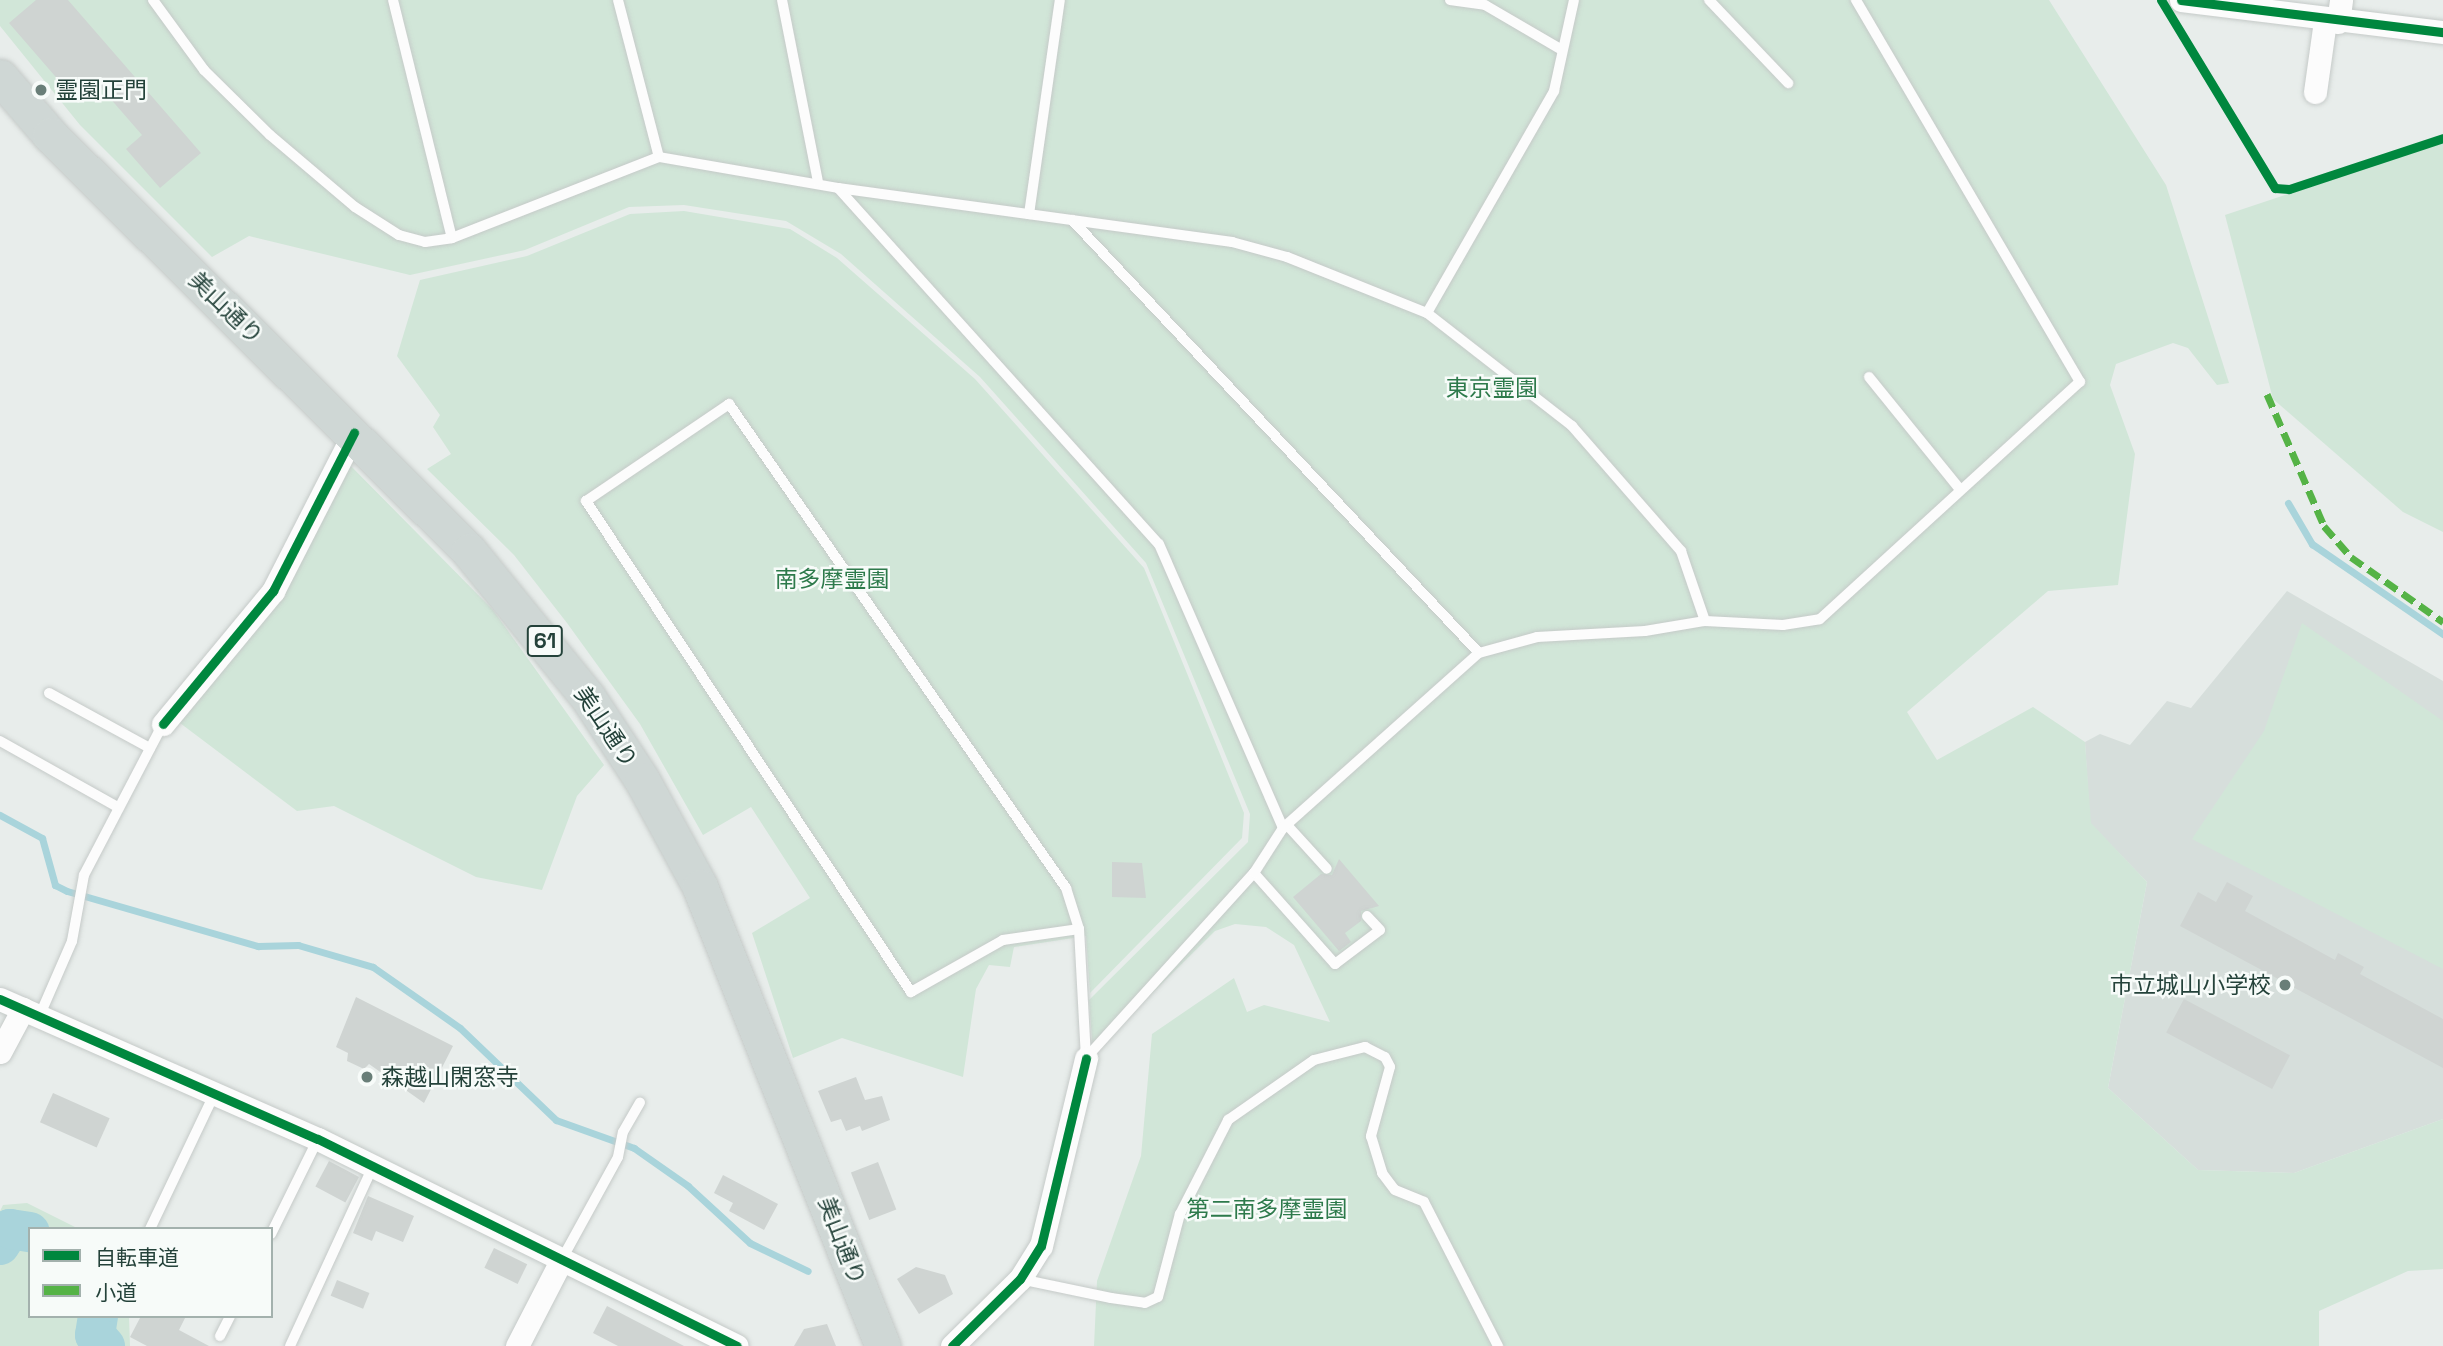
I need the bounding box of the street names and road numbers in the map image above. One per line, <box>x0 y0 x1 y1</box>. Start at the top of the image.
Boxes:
street label: 美山通り <box>183 266 269 350</box>
road number: 61 <box>526 624 564 658</box>
street label: 美山通り <box>569 681 643 773</box>
street label: 美山通り <box>813 1193 871 1289</box>

